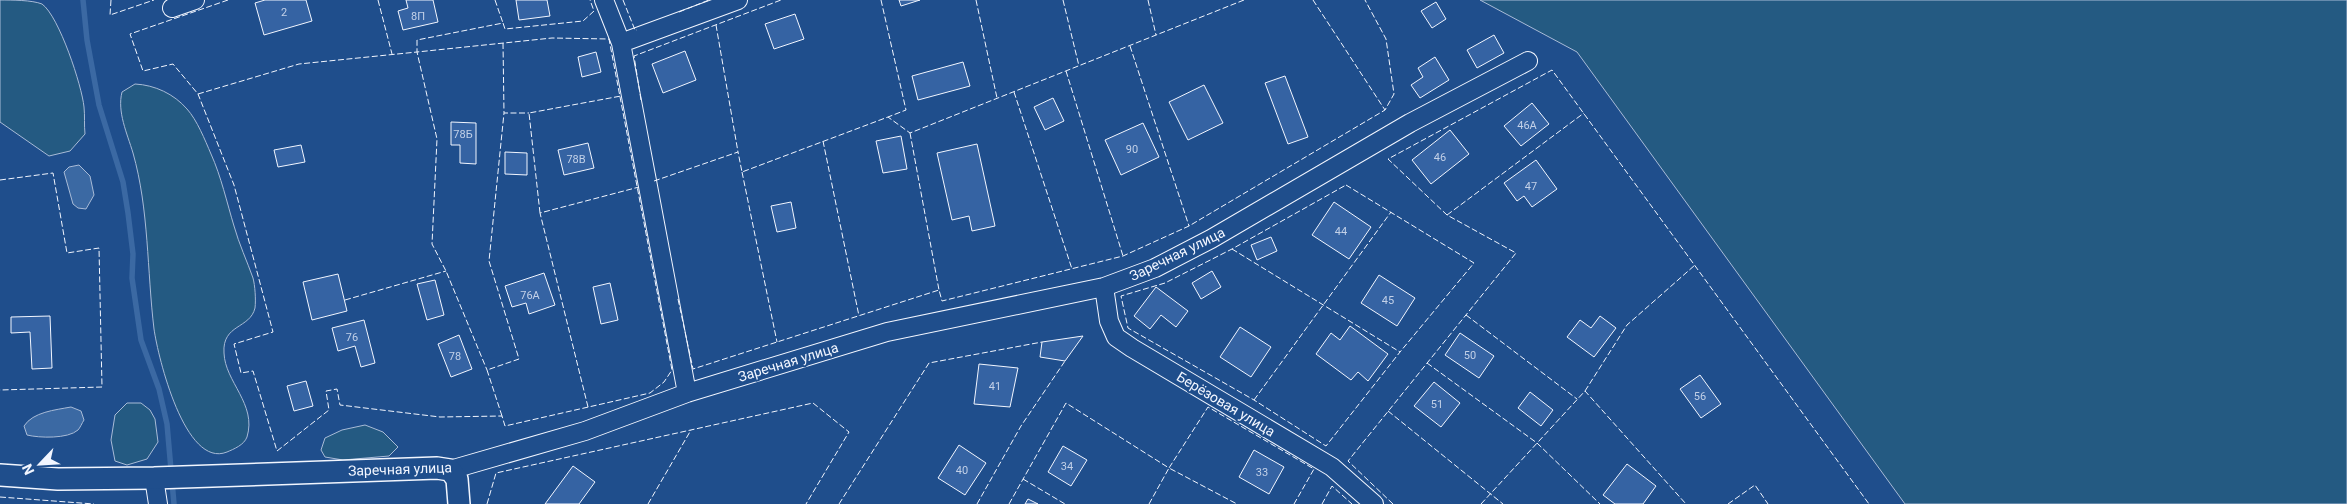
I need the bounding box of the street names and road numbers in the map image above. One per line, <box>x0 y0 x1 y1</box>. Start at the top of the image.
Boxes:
street label: Заречная улица <box>1127 224 1227 284</box>
street label: Заречная улица <box>736 339 840 385</box>
street label: Берёзовая улица <box>1174 368 1278 440</box>
street label: Заречная улица <box>348 459 452 479</box>

